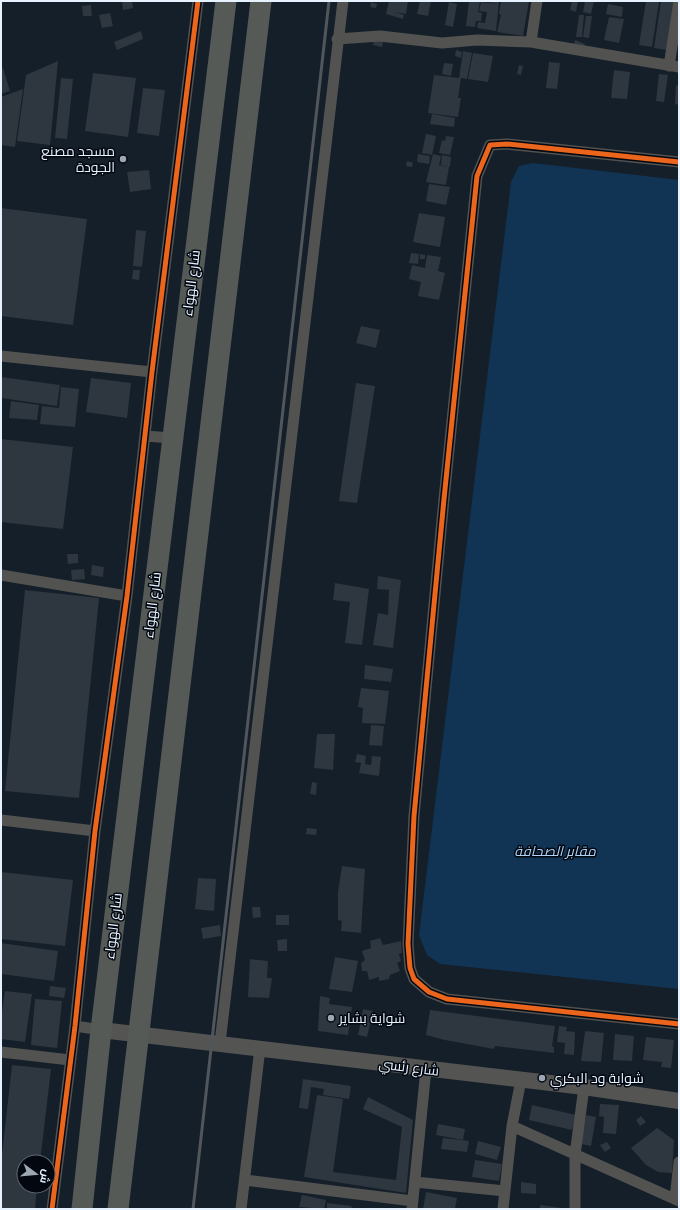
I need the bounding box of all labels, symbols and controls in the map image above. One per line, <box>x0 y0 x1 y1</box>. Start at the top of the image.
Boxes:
place label: مسجد مصنع الجودة <box>41 142 115 176</box>
marker: مسجد مصنع الجودة <box>118 154 128 164</box>
street label: شارع الهواء <box>178 249 204 317</box>
street label: شارع الهواء <box>139 571 165 639</box>
park label: مقابر الصحافة <box>514 842 597 860</box>
street label: شارع الهواء <box>100 892 126 960</box>
place label: شواية بشاير <box>338 1009 405 1027</box>
marker: شواية بشاير <box>326 1013 336 1023</box>
street label: شارع رئسي <box>377 1054 440 1082</box>
place label: شواية ود البكري <box>550 1069 644 1090</box>
marker: شواية ود البكري <box>537 1073 547 1083</box>
north arrow <box>16 1154 56 1194</box>
text: ش <box>37 1168 54 1185</box>

